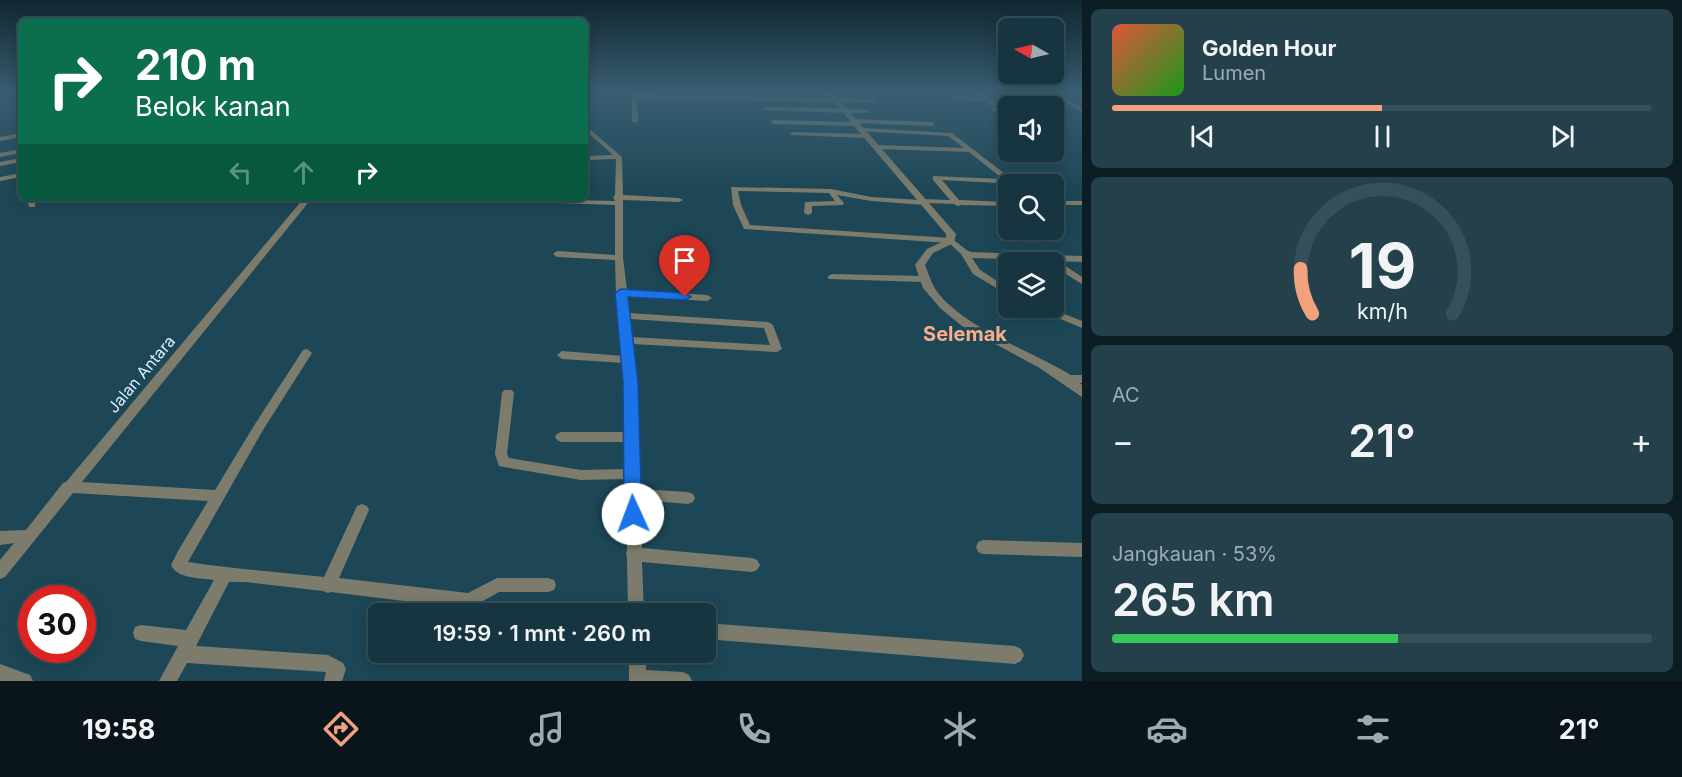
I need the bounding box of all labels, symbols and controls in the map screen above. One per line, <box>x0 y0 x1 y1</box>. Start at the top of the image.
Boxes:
north arrow <box>998 18 1064 84</box>
map controls <box>998 18 1064 318</box>
text: Golden Hour <box>1202 35 1336 61</box>
text: 210 m <box>135 39 256 90</box>
icon: right <box>36 42 114 120</box>
text: Lumen <box>1202 61 1266 85</box>
text: Belok kanan <box>135 90 291 123</box>
button: sound <box>998 96 1064 162</box>
icon: previous <box>1186 120 1219 153</box>
icon: pause <box>1366 120 1399 153</box>
icon: next <box>1546 120 1579 153</box>
icon: left <box>224 156 257 189</box>
icon: ahead <box>287 156 320 189</box>
icon: right <box>350 156 383 189</box>
button: search <box>998 174 1064 240</box>
text: 19 <box>1348 228 1416 303</box>
pin <box>659 235 710 297</box>
icon: arrive <box>668 244 701 277</box>
button: layers <box>998 252 1064 318</box>
text: km/h <box>1357 298 1407 324</box>
district label: Selemak <box>923 322 1007 346</box>
street label: Jalan Antara <box>103 331 179 417</box>
text: AC <box>1112 383 1140 407</box>
text: 21° <box>1348 413 1416 468</box>
text: − <box>1112 421 1134 461</box>
text: + <box>1630 421 1652 461</box>
position arrow <box>601 482 665 546</box>
text: Jangkauan · 53% <box>1112 542 1277 566</box>
text: 265 km <box>1112 572 1275 627</box>
speed limit sign: 30 <box>18 585 96 663</box>
text: 19:59 · 1 mnt · 260 m <box>433 620 651 646</box>
icon: directions <box>320 708 362 750</box>
icon: music <box>526 708 568 750</box>
icon: phone <box>733 708 775 750</box>
icon: climate <box>939 708 981 750</box>
icon: car <box>1146 708 1188 750</box>
icon: filters <box>1352 708 1394 750</box>
text: 19:58 <box>82 713 155 746</box>
text: 21° <box>1559 713 1600 746</box>

